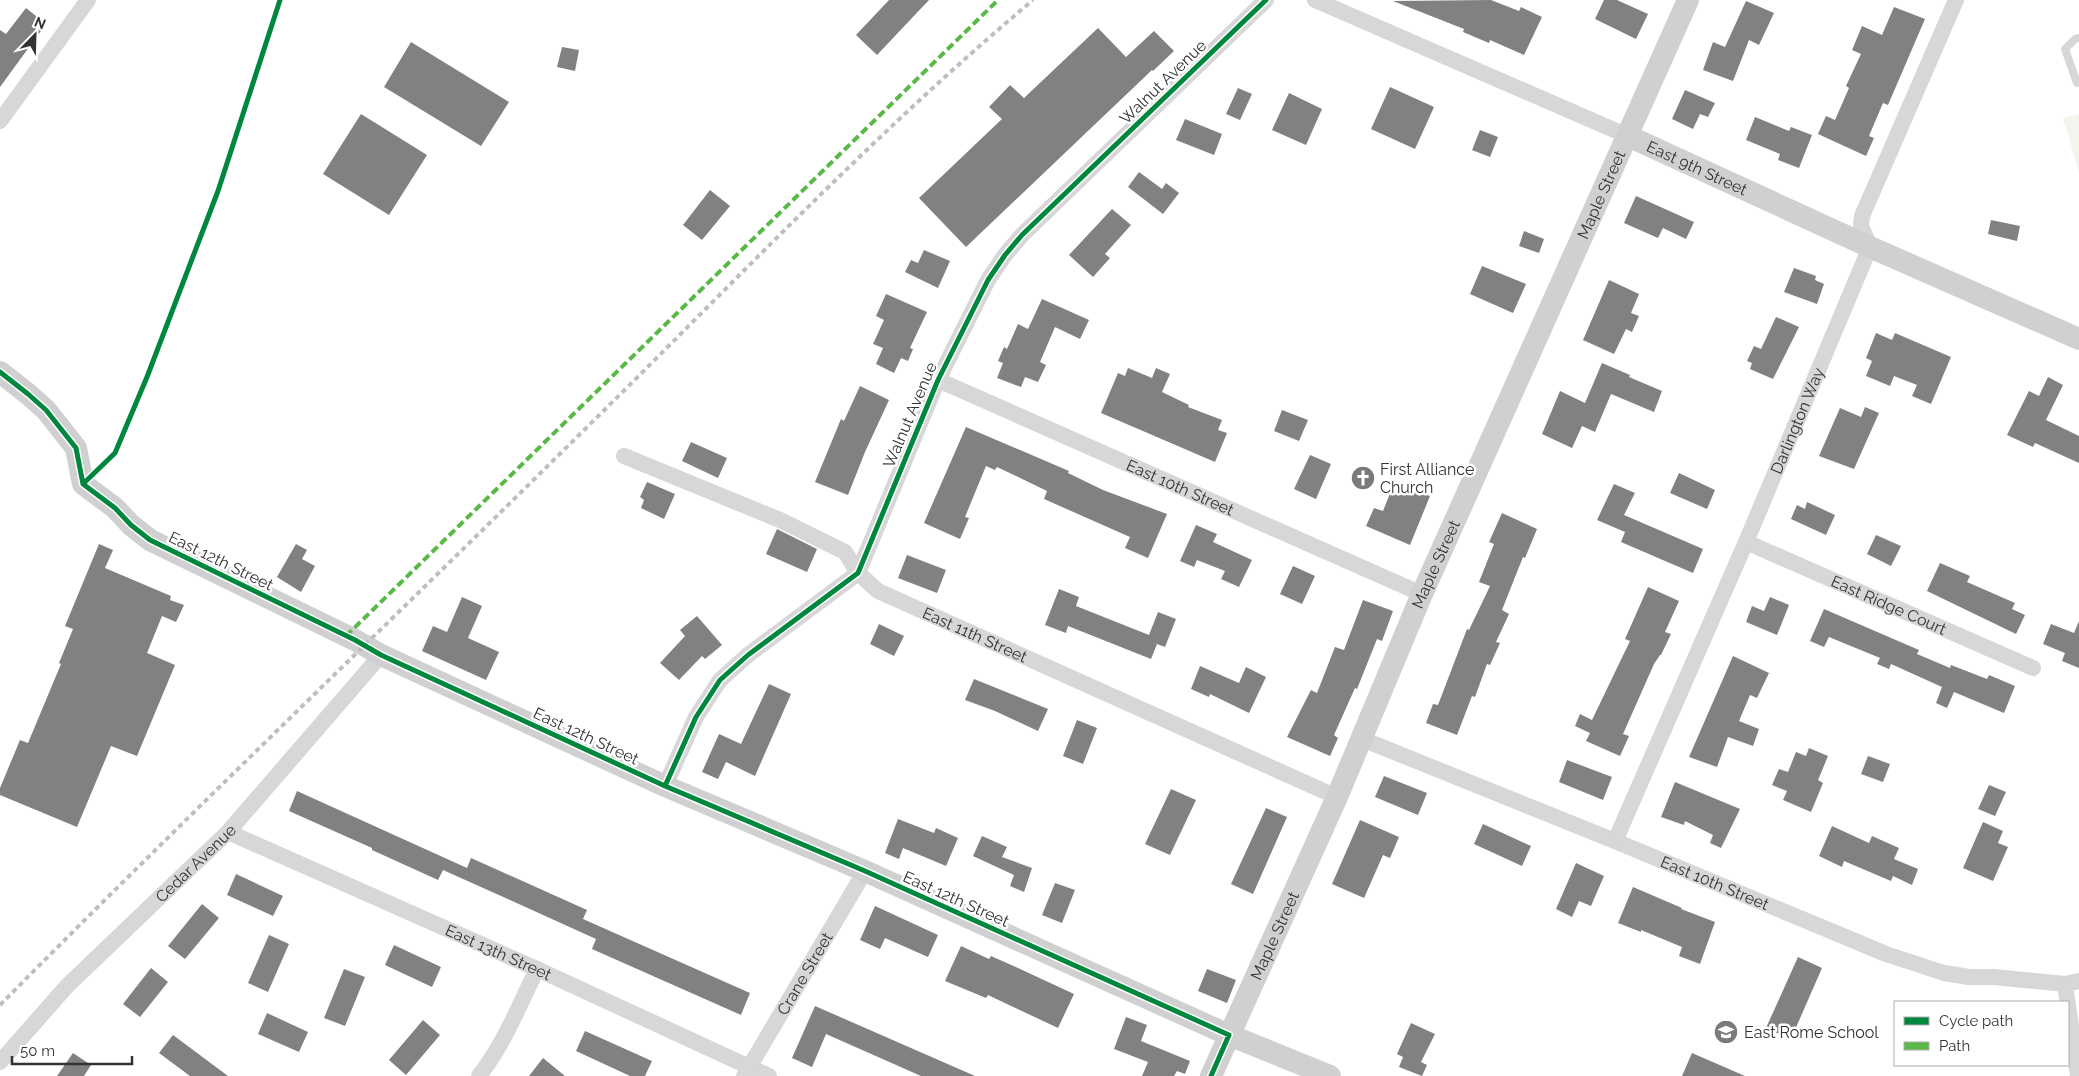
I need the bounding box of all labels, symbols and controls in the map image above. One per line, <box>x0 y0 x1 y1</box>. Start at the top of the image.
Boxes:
north arrow <box>10 10 60 60</box>
text: N <box>32 14 48 32</box>
street label: Walnut Avenue <box>1116 36 1210 128</box>
street label: East 9th Street <box>1644 136 1751 199</box>
street label: Maple Street <box>1573 147 1629 242</box>
street label: Walnut Avenue <box>879 359 941 471</box>
street label: Darlington Way <box>1766 364 1828 477</box>
street label: East 10th Street <box>1124 455 1238 519</box>
place label: First Alliance Church <box>1380 460 1474 497</box>
church icon: First Alliance Church <box>1350 465 1376 491</box>
street label: Maple Street <box>1408 516 1464 611</box>
street label: East 12th Street <box>166 527 277 595</box>
street label: East Ridge Court <box>1828 571 1950 639</box>
street label: East 11th Street <box>920 603 1031 667</box>
street label: East 12th Street <box>530 703 642 769</box>
street label: Cedar Avenue <box>151 821 240 906</box>
street label: East 10th Street <box>1658 852 1772 914</box>
street label: East 12th Street <box>900 867 1012 931</box>
street label: Maple Street <box>1246 888 1303 983</box>
street label: East 13th Street <box>443 920 555 984</box>
street label: Crane Street <box>773 928 837 1018</box>
legend <box>1894 1001 2069 1066</box>
text: Cycle path <box>1939 1012 2013 1030</box>
school or university icon: East Rome School <box>1713 1019 1739 1045</box>
place label: East Rome School <box>1744 1023 1879 1042</box>
scale bar <box>12 1034 132 1066</box>
text: Path <box>1939 1037 1970 1055</box>
text: 50 m <box>20 1042 55 1060</box>

